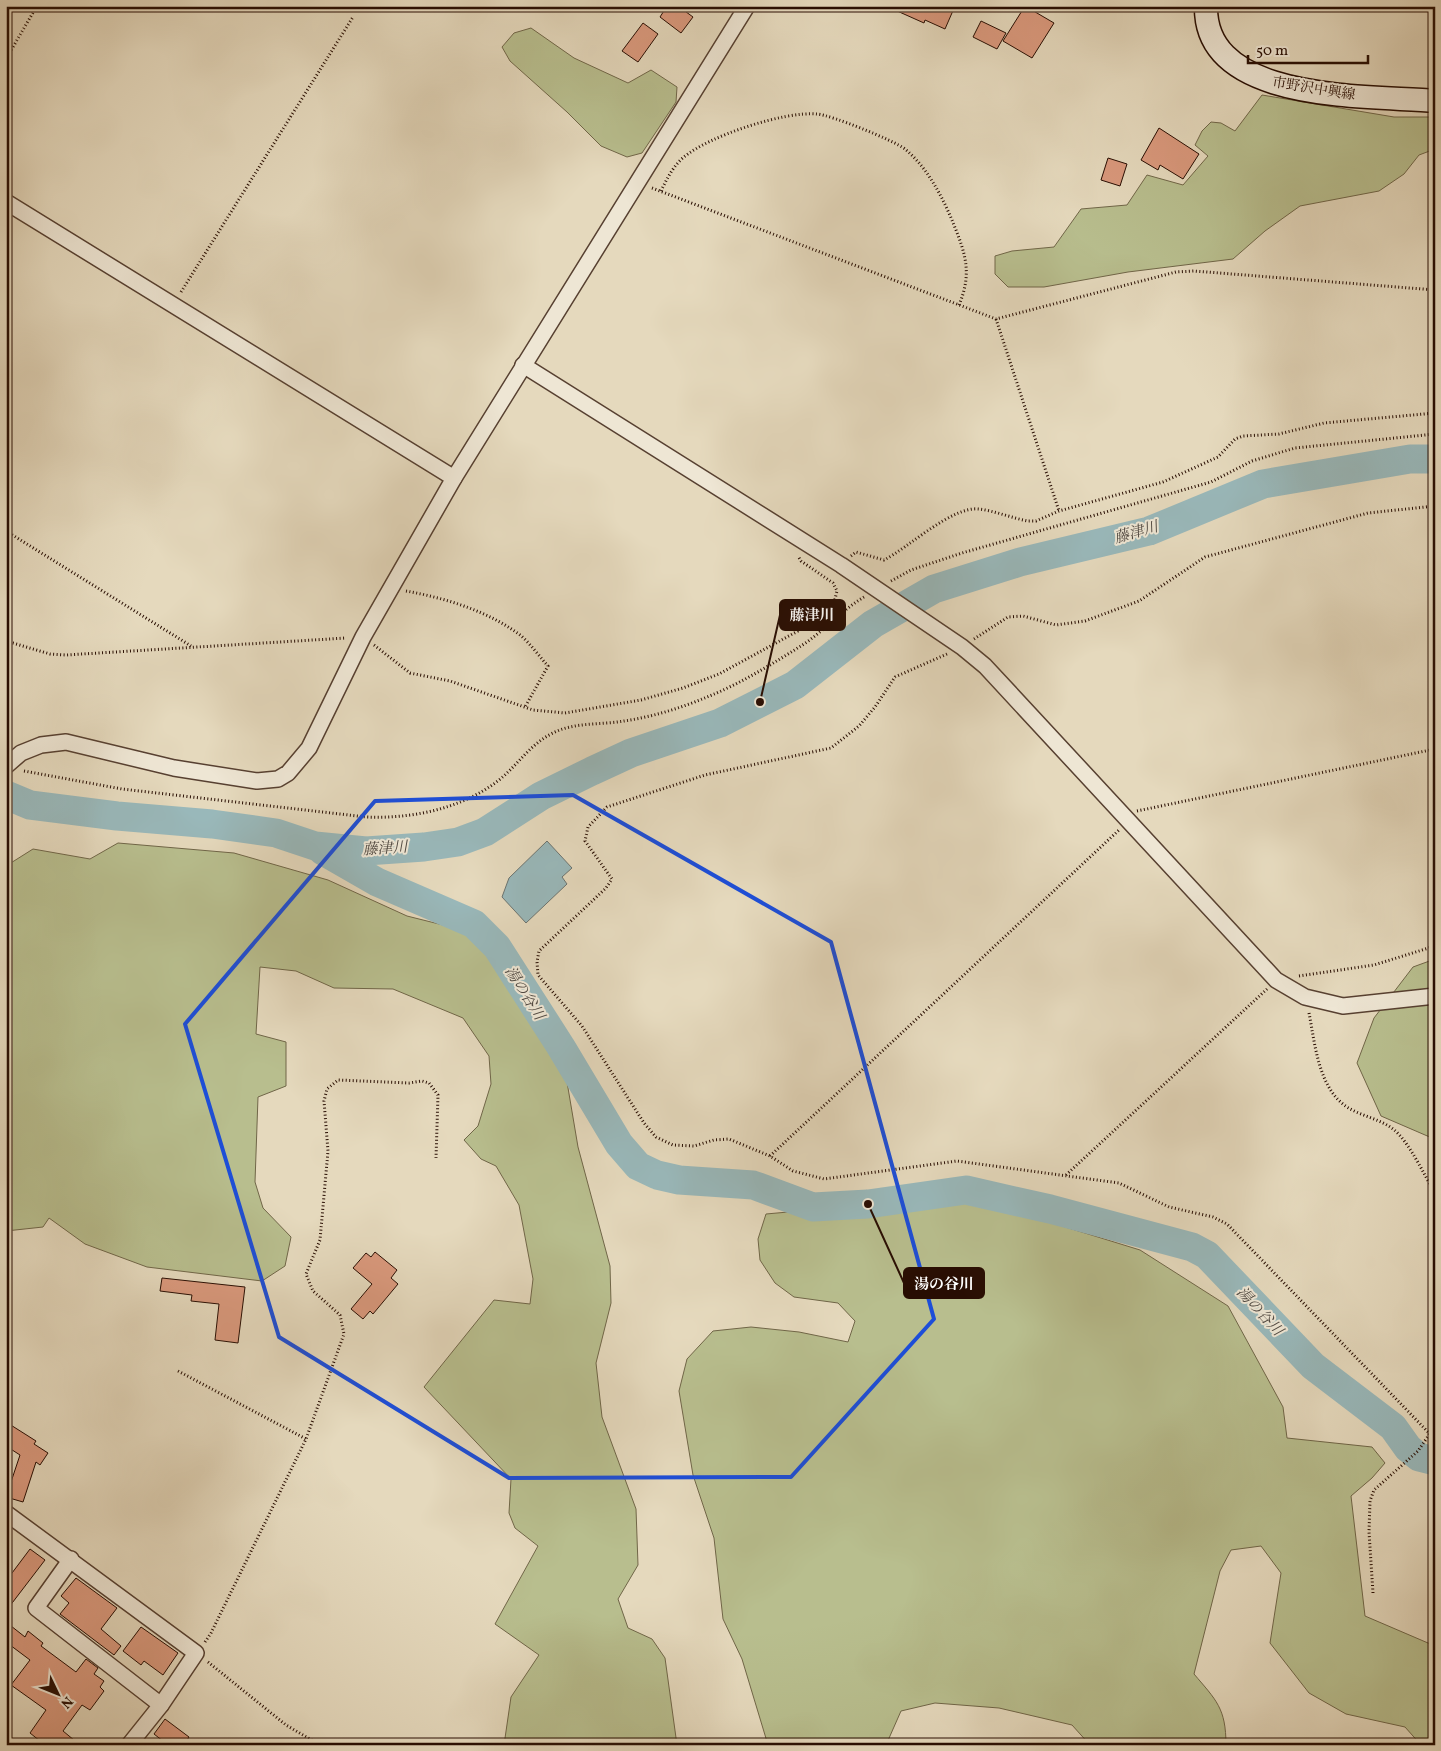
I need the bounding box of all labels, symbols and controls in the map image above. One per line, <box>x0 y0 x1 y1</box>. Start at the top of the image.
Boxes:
scale bar <box>1248 32 1368 64</box>
text: 50 m <box>1256 41 1288 62</box>
street label: 市野沢中興線 <box>1271 74 1357 105</box>
water label: 藤津川 <box>1112 517 1163 550</box>
callout: 藤津川 <box>780 600 845 630</box>
text: 藤津川 <box>789 606 835 627</box>
water label: 藤津川 <box>362 837 410 862</box>
water label: 湯の谷川 <box>499 963 550 1026</box>
callout: 湯の谷川 <box>904 1268 984 1298</box>
text: 湯の谷川 <box>914 1275 974 1296</box>
water label: 湯の谷川 <box>1231 1283 1288 1343</box>
north arrow <box>32 1668 82 1718</box>
text: N <box>56 1692 77 1712</box>

